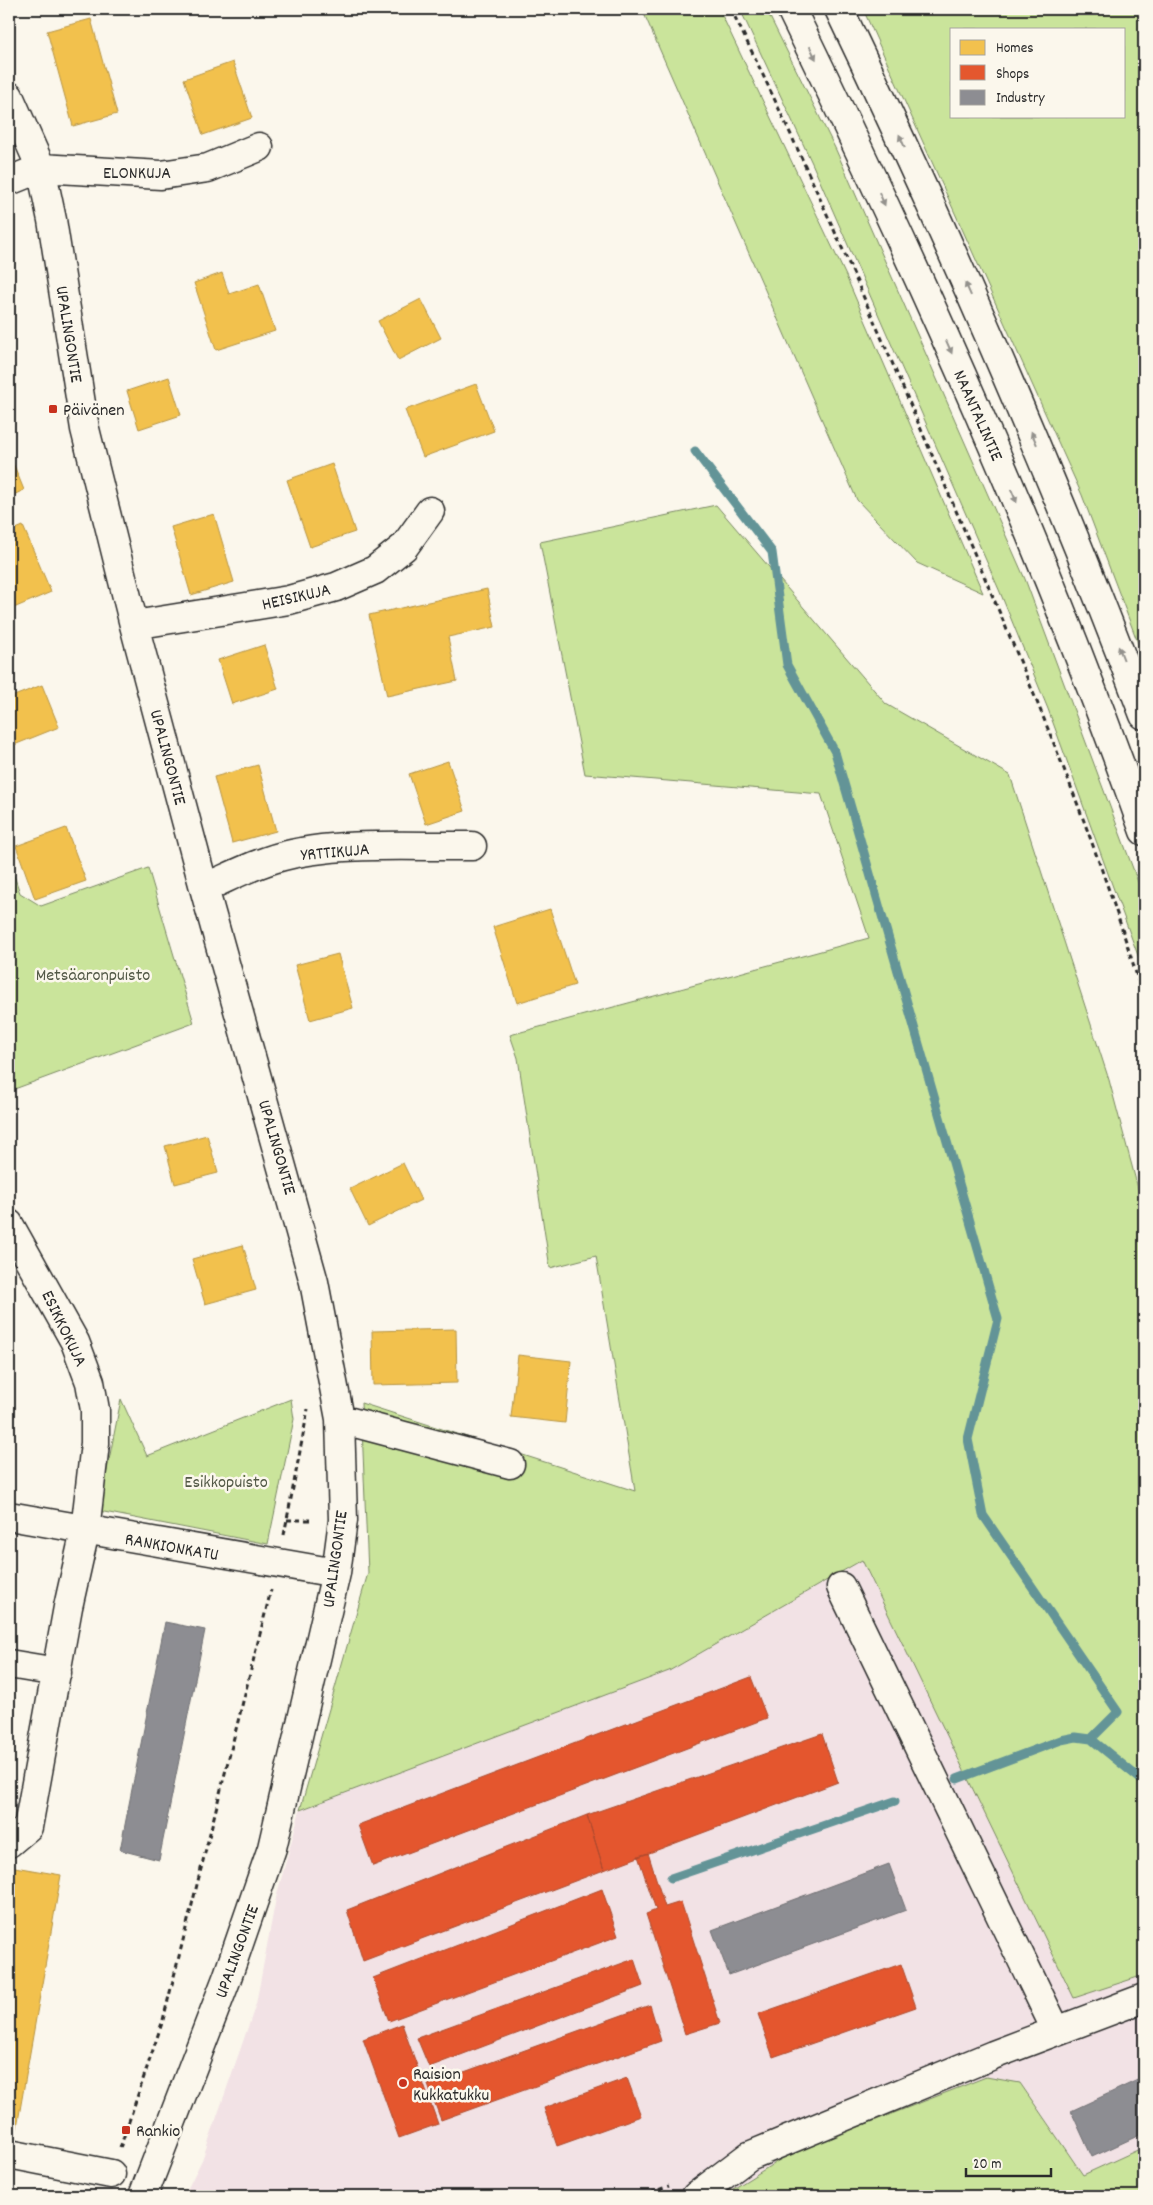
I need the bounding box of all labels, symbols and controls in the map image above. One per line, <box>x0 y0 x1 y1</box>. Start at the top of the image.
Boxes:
legend <box>950 28 1126 118</box>
text: Homes <box>996 38 1034 60</box>
one-way arrow <box>809 45 817 60</box>
text: Shops <box>996 64 1029 86</box>
text: Industry <box>996 88 1045 110</box>
one-way arrow <box>897 134 905 148</box>
street label: ELONKUJA <box>103 162 171 187</box>
one-way arrow <box>879 192 887 206</box>
one-way arrow <box>964 282 972 296</box>
street label: UPALINGONTIE <box>48 284 88 385</box>
one-way arrow <box>946 340 954 354</box>
street label: NAANTALINTIE <box>946 367 1008 466</box>
place label: Päivänen <box>63 399 125 424</box>
marker: Päivänen <box>47 403 59 415</box>
one-way arrow <box>1029 431 1037 445</box>
one-way arrow <box>1011 489 1019 503</box>
street label: HEISIKUJA <box>260 578 334 618</box>
one-way arrow <box>1117 645 1125 660</box>
street label: UPALINGONTIE <box>142 707 191 808</box>
street label: YRTTIKUJA <box>300 838 371 869</box>
park label: Metsäaronpuisto <box>36 964 150 989</box>
street label: UPALINGONTIE <box>250 1097 301 1198</box>
street label: ESIKKOKUJA <box>34 1287 92 1372</box>
park label: Esikkopuisto <box>184 1471 268 1496</box>
street label: UPALINGONTIE <box>317 1509 356 1610</box>
street label: RANKIONKATU <box>123 1528 220 1569</box>
street label: UPALINGONTIE <box>210 1902 267 2002</box>
place label: Raision Kukkatukku <box>413 2063 489 2109</box>
marker: Raision Kukkatukku <box>397 2077 409 2089</box>
place label: Rankio <box>136 2120 180 2145</box>
marker: Rankio <box>120 2124 132 2136</box>
scale bar <box>966 2145 1050 2177</box>
text: 20 m <box>973 2154 1001 2176</box>

